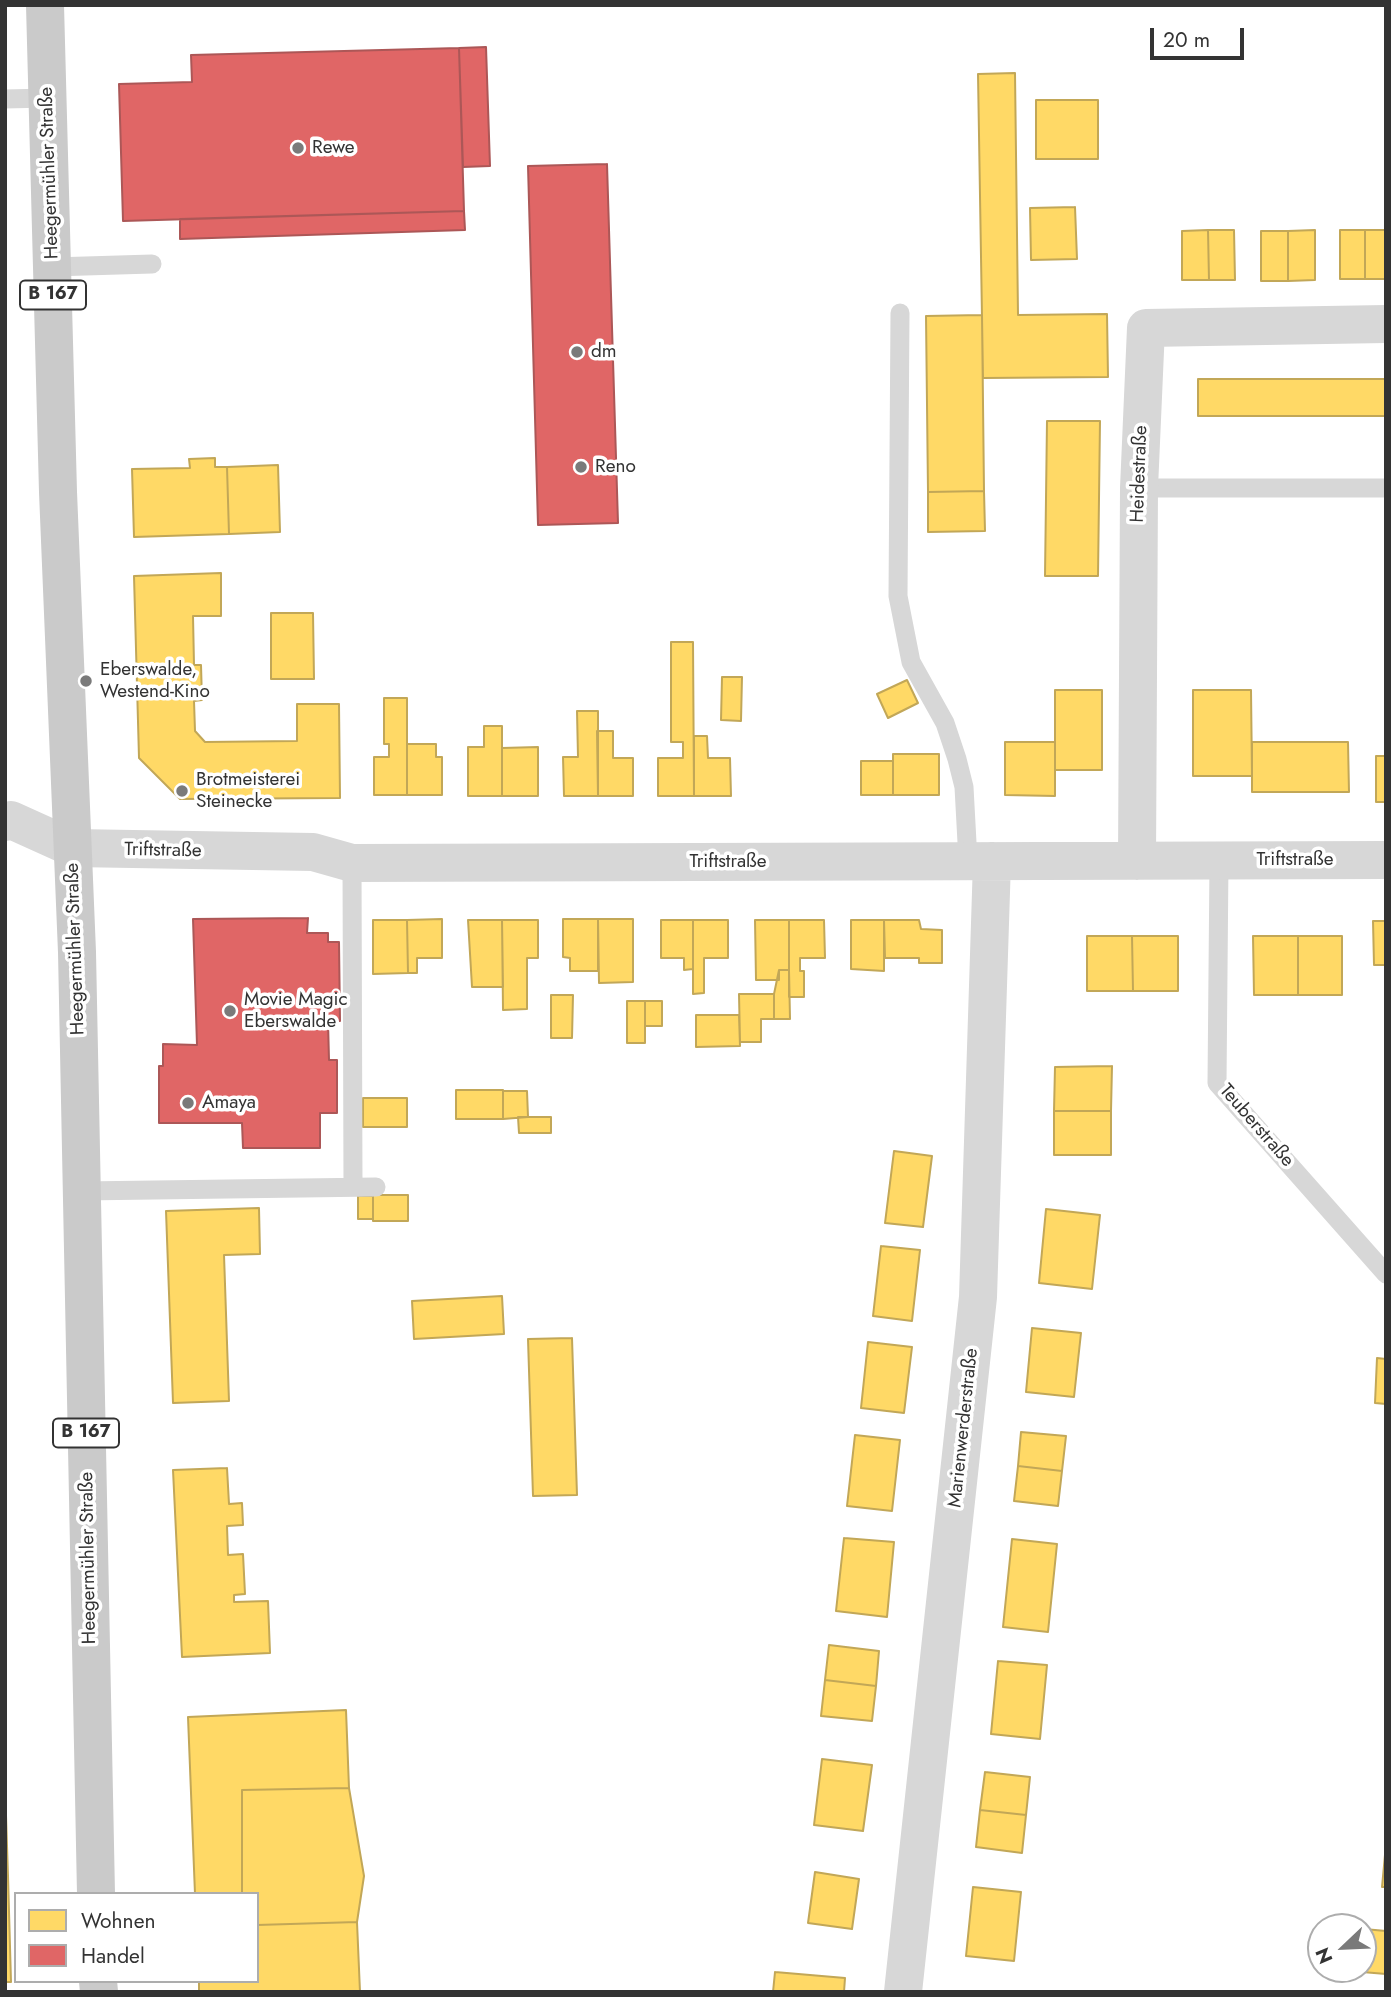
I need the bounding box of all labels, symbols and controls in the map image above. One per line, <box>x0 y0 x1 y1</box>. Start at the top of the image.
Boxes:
scale bar <box>1153 14 1248 58</box>
text: 20 m <box>1163 25 1210 55</box>
street label: Heegermühler Straße <box>36 86 64 260</box>
place label: Rewe <box>312 137 355 159</box>
marker: Rewe <box>290 140 306 156</box>
road number: B 167 <box>20 281 86 310</box>
place label: dm <box>591 341 617 363</box>
marker: dm <box>569 344 585 360</box>
street label: Heidestraße <box>1127 425 1153 523</box>
place label: Reno <box>595 456 636 478</box>
marker: Reno <box>573 459 589 475</box>
place label: Eberswalde, Westend-Kino <box>100 659 210 703</box>
marker: Eberswalde, Westend-Kino <box>78 673 94 689</box>
place label: Brotmeisterei Steinecke <box>196 769 300 813</box>
marker: Brotmeisterei Steinecke <box>174 783 190 799</box>
street label: Triftstraße <box>124 839 202 863</box>
street label: Triftstraße <box>1256 849 1334 871</box>
street label: Triftstraße <box>689 851 767 873</box>
street label: Heegermühler Straße <box>62 862 90 1036</box>
place label: Movie Magic Eberswalde <box>244 989 348 1033</box>
marker: Movie Magic Eberswalde <box>222 1003 238 1019</box>
street label: Teuberstraße <box>1214 1080 1298 1172</box>
place label: Amaya <box>202 1092 256 1114</box>
marker: Amaya <box>180 1095 196 1111</box>
street label: Marienwerderstraße <box>944 1347 984 1509</box>
road number: B 167 <box>53 1418 119 1448</box>
street label: Heegermühler Straße <box>76 1472 102 1644</box>
legend <box>14 1892 259 1983</box>
text: Wohnen <box>81 1906 155 1936</box>
north arrow <box>1307 1913 1377 1983</box>
text: Handel <box>81 1941 145 1971</box>
text: N <box>1309 1943 1339 1968</box>

